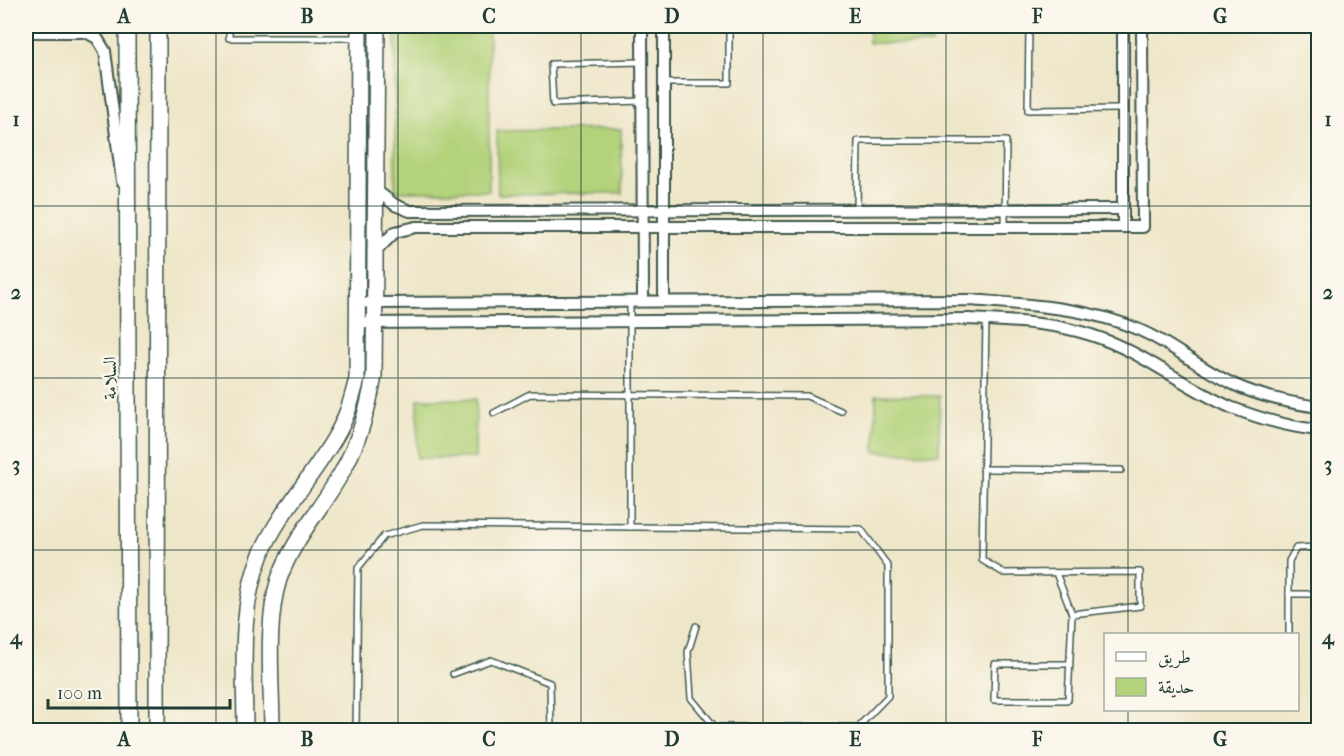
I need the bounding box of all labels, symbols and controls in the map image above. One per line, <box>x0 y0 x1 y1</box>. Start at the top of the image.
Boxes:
text: A <box>116 5 132 28</box>
text: B <box>300 5 314 28</box>
text: C <box>482 5 496 28</box>
text: D <box>664 5 680 28</box>
text: E <box>849 5 861 28</box>
text: F <box>1031 5 1043 28</box>
text: G <box>1213 5 1227 28</box>
text: 1 <box>12 108 20 131</box>
text: 1 <box>1324 108 1332 131</box>
text: 2 <box>11 281 21 304</box>
text: 2 <box>1323 281 1333 304</box>
street label: السلامة <box>100 356 121 400</box>
text: 3 <box>12 453 20 476</box>
text: 3 <box>1324 453 1332 476</box>
text: 4 <box>9 626 23 650</box>
text: 4 <box>1321 626 1335 650</box>
legend <box>1104 633 1299 711</box>
text: طريق <box>1158 647 1191 669</box>
scale bar <box>48 672 230 710</box>
text: حديقة <box>1158 677 1194 698</box>
text: 100 m <box>57 683 102 704</box>
text: A <box>116 728 132 751</box>
text: B <box>300 728 314 751</box>
text: C <box>482 728 496 751</box>
text: D <box>664 728 680 751</box>
text: E <box>849 728 861 751</box>
text: F <box>1031 728 1043 751</box>
text: G <box>1213 728 1227 751</box>

